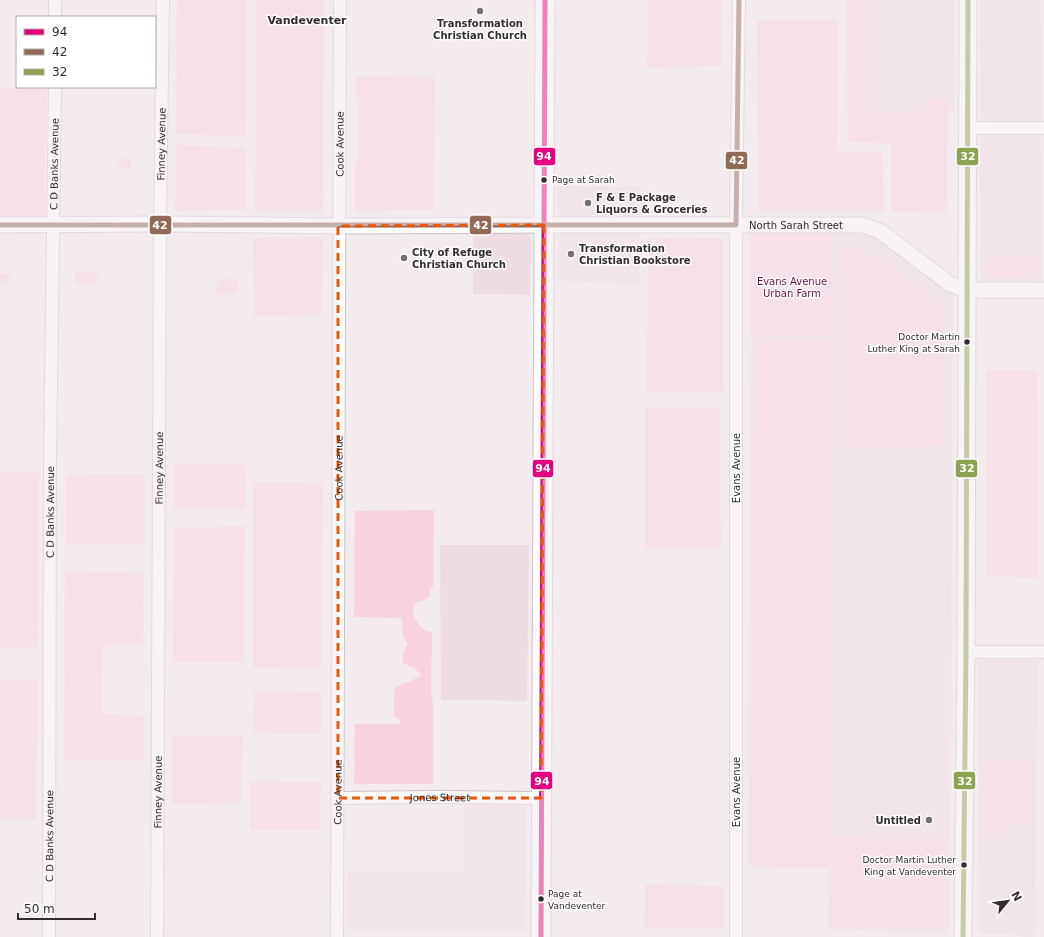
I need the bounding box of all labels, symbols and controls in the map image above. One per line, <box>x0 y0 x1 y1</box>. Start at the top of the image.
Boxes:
marker: Transformation Christian Church <box>475 6 485 16</box>
district label: Vandeventer <box>267 14 347 27</box>
legend <box>16 16 156 88</box>
place label: Transformation Christian Church <box>433 18 527 41</box>
text: 94 <box>52 25 67 39</box>
text: 42 <box>52 45 67 59</box>
text: 32 <box>52 65 67 79</box>
street label: Finney Avenue <box>155 107 167 181</box>
street label: Cook Avenue <box>334 111 345 177</box>
street label: C D Banks Avenue <box>48 118 60 210</box>
line badge: 94 <box>533 147 556 166</box>
line badge: 32 <box>956 147 979 166</box>
text: 94 <box>536 150 552 163</box>
text: 32 <box>960 150 976 163</box>
line badge: 42 <box>725 151 748 170</box>
text: 42 <box>729 154 745 167</box>
marker: Page at Sarah <box>539 175 549 185</box>
place label: Page at Sarah <box>552 175 615 185</box>
place label: F & E Package Liquors & Groceries <box>596 192 707 215</box>
marker: F & E Package Liquors & Groceries <box>583 198 593 208</box>
line badge: 42 <box>149 215 172 235</box>
line badge: 42 <box>469 215 492 235</box>
text: 42 <box>152 219 168 232</box>
text: 42 <box>473 219 489 232</box>
street label: North Sarah Street <box>749 220 843 231</box>
place label: Transformation Christian Bookstore <box>579 243 691 266</box>
place label: City of Refuge Christian Church <box>412 247 506 270</box>
marker: Transformation Christian Bookstore <box>566 249 576 259</box>
marker: City of Refuge Christian Church <box>399 253 409 263</box>
park label: Evans Avenue Urban Farm <box>757 276 827 299</box>
place label: Doctor Martin Luther King at Sarah <box>867 332 960 354</box>
marker: Doctor Martin Luther King at Sarah <box>962 337 972 347</box>
street label: Finney Avenue <box>153 432 165 505</box>
street label: Evans Avenue <box>731 433 742 503</box>
street label: Cook Avenue <box>333 435 344 501</box>
line badge: 94 <box>532 459 554 478</box>
line badge: 32 <box>955 459 978 478</box>
text: 94 <box>535 462 551 475</box>
text: 32 <box>959 462 975 475</box>
street label: C D Banks Avenue <box>44 466 55 558</box>
street label: Finney Avenue <box>152 756 163 829</box>
street label: Evans Avenue <box>731 757 742 827</box>
street label: Cook Avenue <box>332 759 343 825</box>
line badge: 94 <box>530 771 553 790</box>
line badge: 32 <box>953 771 976 790</box>
text: 94 <box>534 775 550 788</box>
text: 32 <box>957 775 973 788</box>
street label: C D Banks Avenue <box>44 790 55 882</box>
street label: Jones Street <box>409 791 470 803</box>
place label: Untitled <box>875 815 921 826</box>
marker: Untitled <box>924 815 934 825</box>
place label: Doctor Martin Luther King at Vandeventer <box>862 855 956 877</box>
marker: Doctor Martin Luther King at Vandeventer <box>959 860 969 870</box>
north arrow <box>988 881 1028 921</box>
place label: Page at Vandeventer <box>548 889 606 911</box>
text: N <box>1008 889 1024 904</box>
marker: Page at Vandeventer <box>536 894 546 904</box>
scale bar <box>18 895 95 921</box>
text: 50 m <box>24 902 55 916</box>

